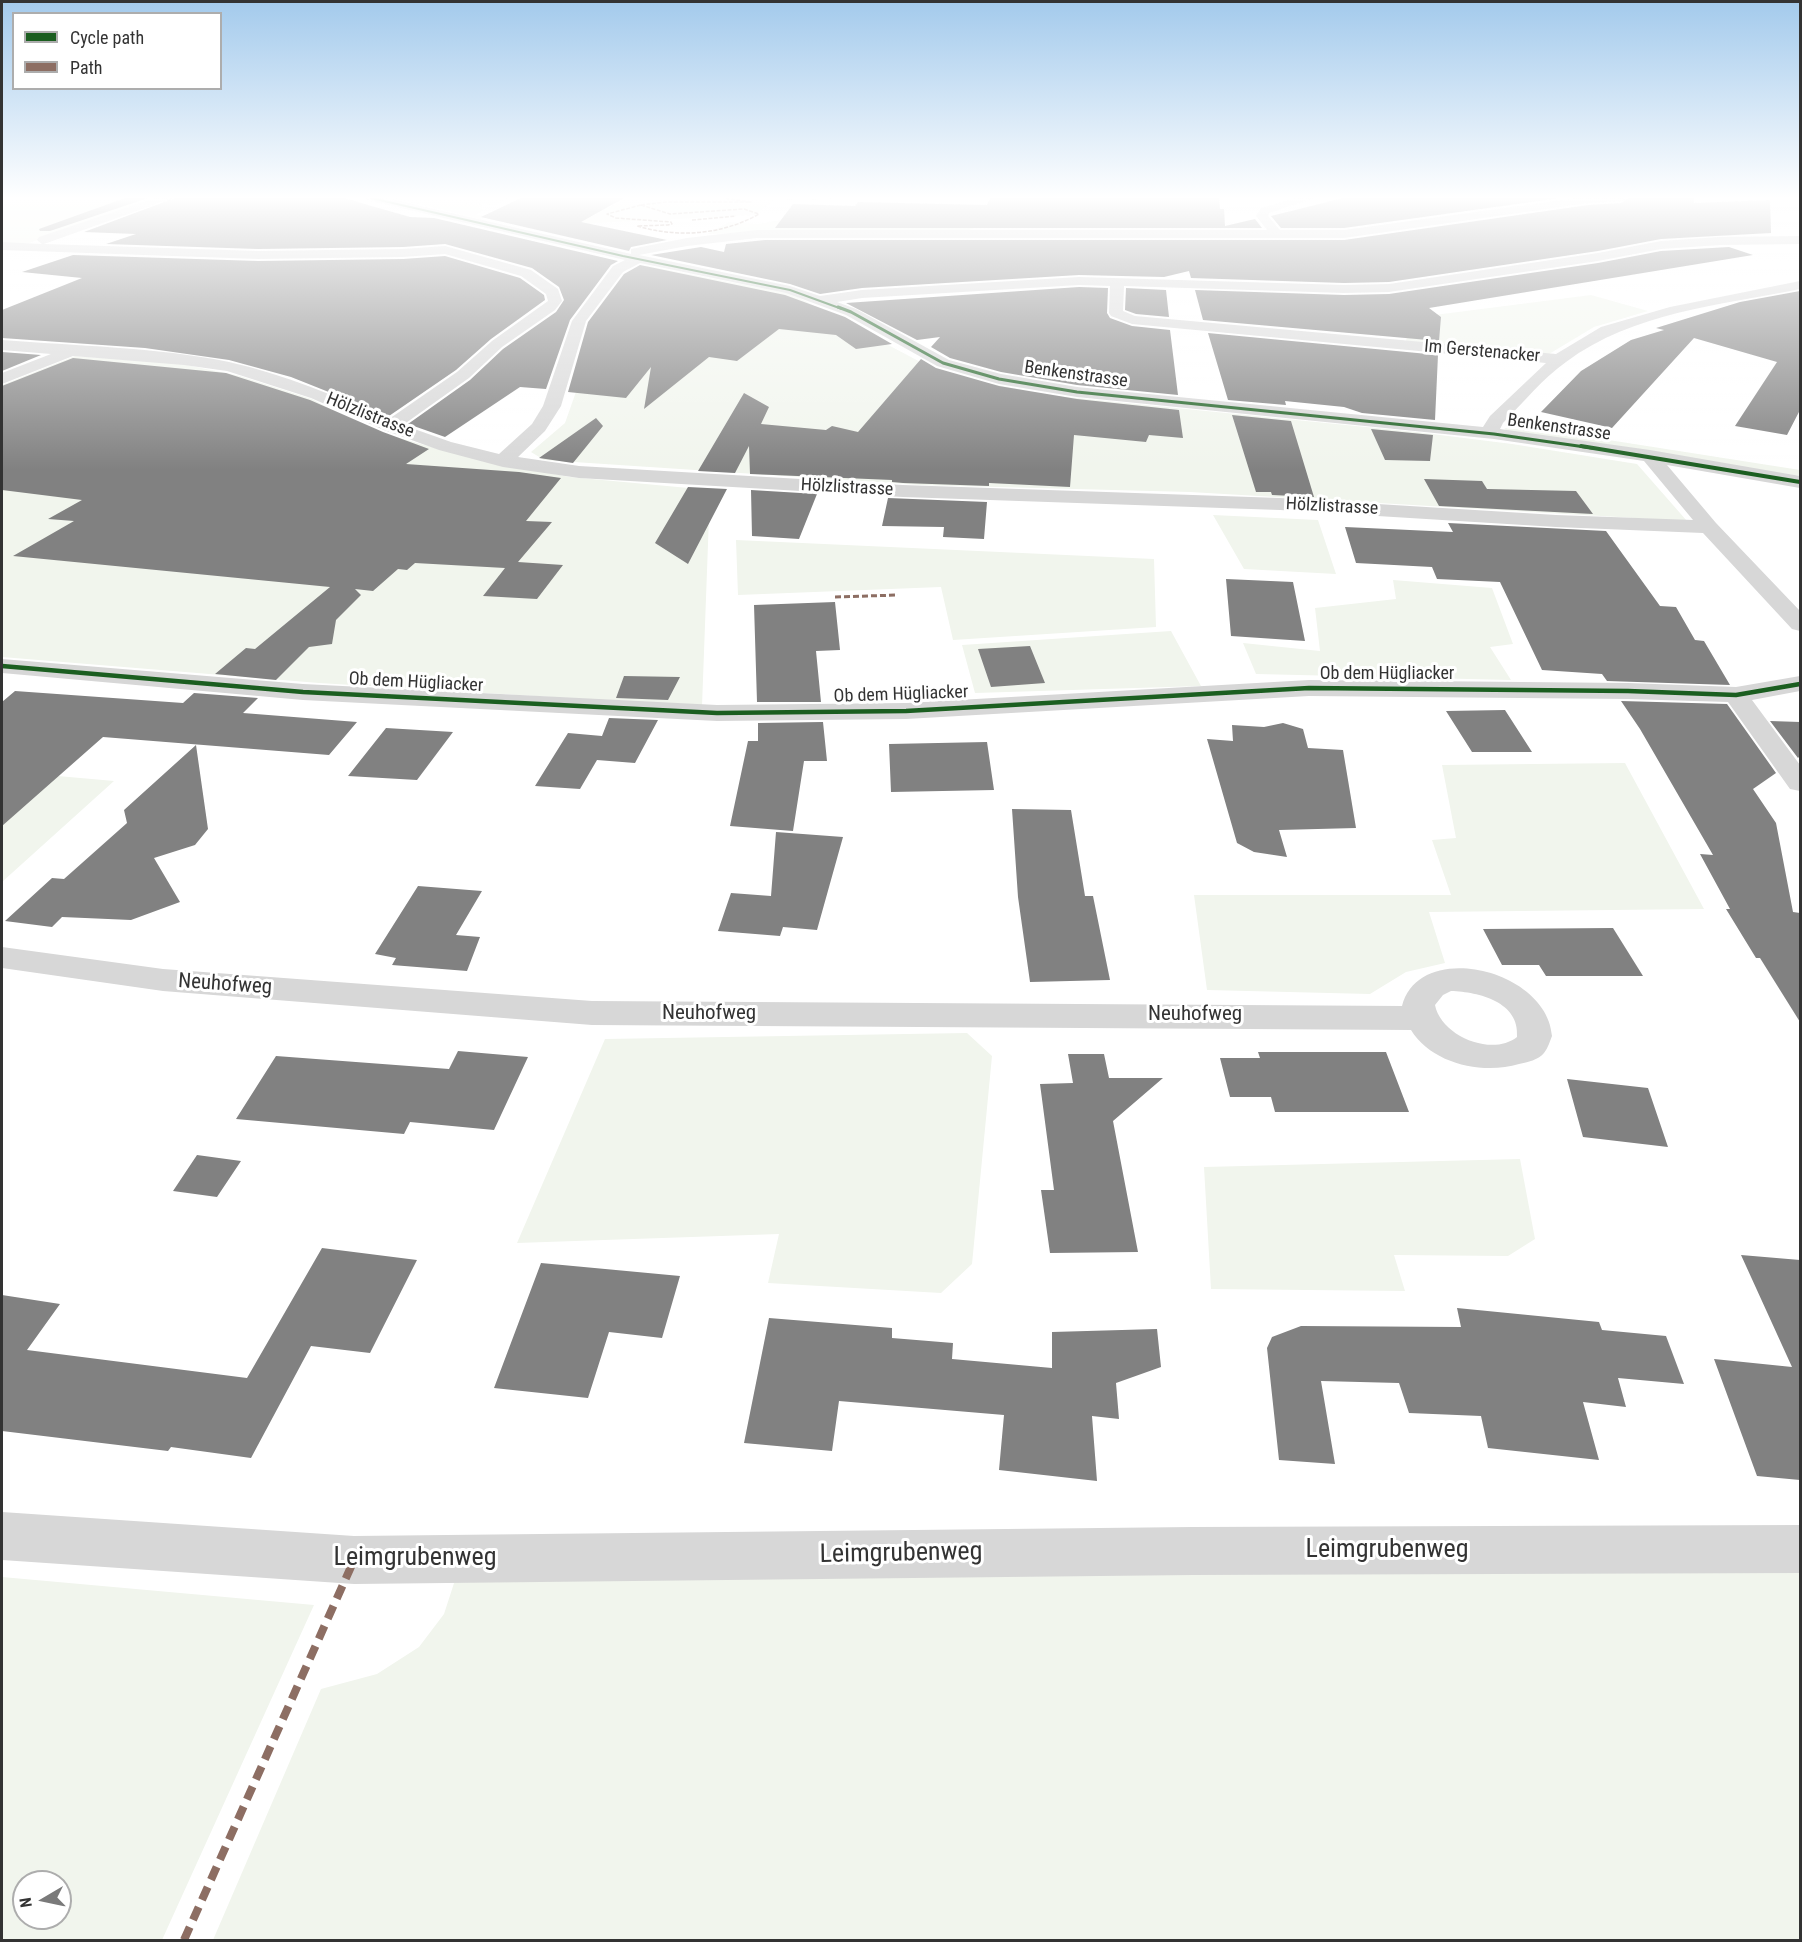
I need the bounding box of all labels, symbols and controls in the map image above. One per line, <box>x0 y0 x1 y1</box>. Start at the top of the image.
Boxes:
legend <box>12 12 222 90</box>
text: Cycle path <box>70 27 144 48</box>
text: Path <box>70 57 103 78</box>
street label: Im Gerstenacker <box>1423 336 1541 368</box>
street label: Benkenstrasse <box>1023 357 1129 393</box>
street label: Hölzlistrasse <box>323 389 417 443</box>
street label: Benkenstrasse <box>1506 410 1612 446</box>
street label: Hölzlistrasse <box>800 475 894 501</box>
street label: Hölzlistrasse <box>1285 494 1379 520</box>
street label: Ob dem Hügliacker <box>1320 663 1454 685</box>
street label: Ob dem Hügliacker <box>348 669 484 697</box>
street label: Ob dem Hügliacker <box>833 682 969 708</box>
street label: Neuhofweg <box>177 969 273 1001</box>
street label: Neuhofweg <box>662 1001 756 1027</box>
street label: Neuhofweg <box>1148 1002 1242 1028</box>
street label: Leimgrubenweg <box>1306 1534 1468 1566</box>
street label: Leimgrubenweg <box>819 1537 983 1571</box>
street label: Leimgrubenweg <box>334 1542 496 1574</box>
north arrow <box>12 1870 72 1930</box>
text: N <box>16 1896 36 1909</box>

